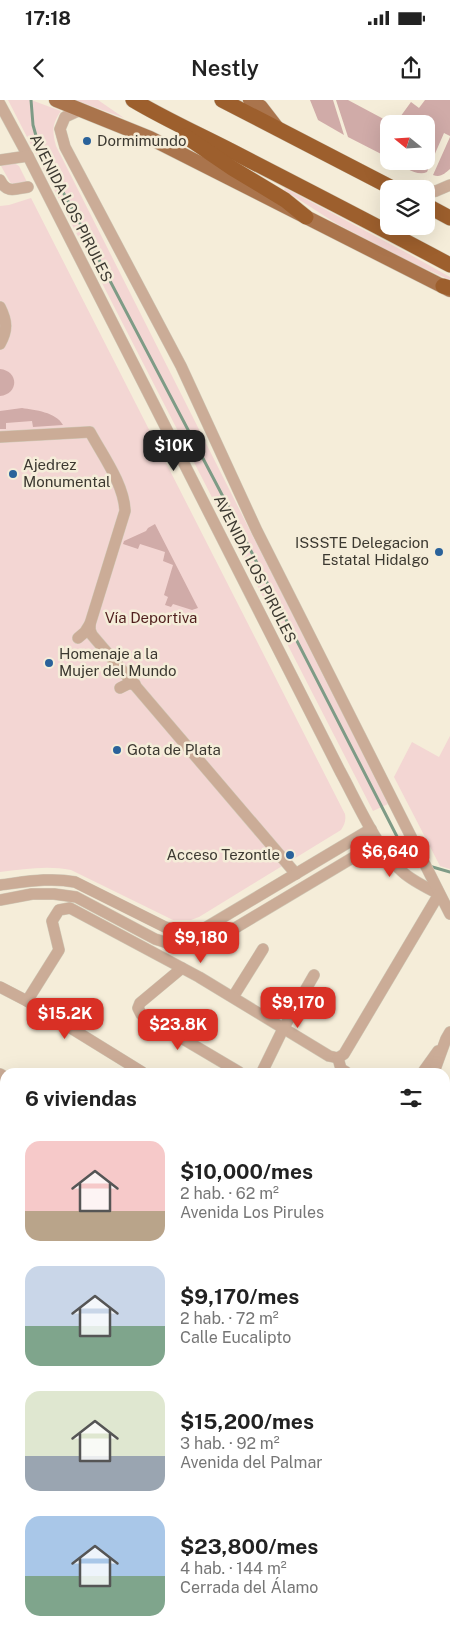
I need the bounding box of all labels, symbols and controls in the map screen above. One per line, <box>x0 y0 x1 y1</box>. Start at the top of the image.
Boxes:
text: 17:18 <box>25 7 71 29</box>
icon: back <box>25 54 53 82</box>
icon: share <box>397 54 425 82</box>
text: Nestly <box>191 55 259 81</box>
north arrow <box>380 115 435 170</box>
map controls <box>380 115 435 235</box>
street label: AVENIDA LOS PIRULES <box>27 131 116 284</box>
place label: Dormimundo <box>97 132 186 149</box>
marker: Dormimundo <box>81 135 93 147</box>
button: layers <box>380 180 435 235</box>
pin: $10K <box>144 430 204 472</box>
text: $10K <box>154 436 194 455</box>
place label: Ajedrez Monumental <box>23 456 111 490</box>
marker: Ajedrez Monumental <box>7 468 19 480</box>
street label: AVENIDA LOS PIRULES <box>211 492 300 645</box>
place label: ISSSTE Delegacion Estatal Hidalgo <box>295 534 429 568</box>
marker: ISSSTE Delegacion Estatal Hidalgo <box>433 546 445 558</box>
park label: Vía Deportiva <box>105 609 197 626</box>
place label: Homenaje a la Mujer del Mundo <box>59 645 177 679</box>
marker: Homenaje a la Mujer del Mundo <box>43 657 55 669</box>
place label: Gota de Plata <box>127 741 221 758</box>
marker: Gota de Plata <box>111 744 123 756</box>
pin: $6,640 <box>349 836 431 878</box>
text: $6,640 <box>361 842 419 861</box>
place label: Acceso Tezontle <box>167 846 280 863</box>
marker: Acceso Tezontle <box>284 849 296 861</box>
pin: $9,180 <box>160 922 242 964</box>
text: $9,180 <box>174 928 228 947</box>
pin: $9,170 <box>257 986 339 1029</box>
text: $9,170 <box>272 993 324 1012</box>
pin: $15.2K <box>24 998 106 1040</box>
text: $15.2K <box>38 1004 92 1023</box>
pin: $23.8K <box>137 1008 219 1051</box>
text: $23.8K <box>149 1015 207 1034</box>
icon: filters <box>397 1084 425 1112</box>
text: 6 viviendas <box>25 1086 137 1111</box>
text: $10,000/mes <box>180 1159 313 1184</box>
icon: home <box>65 1161 125 1221</box>
text: 2 hab. · 62 m² <box>180 1184 279 1203</box>
text: Avenida Los Pirules <box>180 1203 324 1222</box>
text: $9,170/mes <box>180 1284 299 1309</box>
icon: home <box>65 1286 125 1346</box>
text: 2 hab. · 72 m² <box>180 1309 279 1328</box>
text: Calle Eucalipto <box>180 1328 291 1347</box>
text: $15,200/mes <box>180 1409 314 1434</box>
icon: home <box>65 1411 125 1471</box>
text: 3 hab. · 92 m² <box>180 1434 280 1453</box>
text: Avenida del Palmar <box>180 1453 323 1472</box>
text: $23,800/mes <box>180 1534 318 1559</box>
icon: home <box>65 1536 125 1596</box>
text: 4 hab. · 144 m² <box>180 1559 287 1578</box>
text: Cerrada del Álamo <box>180 1578 318 1597</box>

